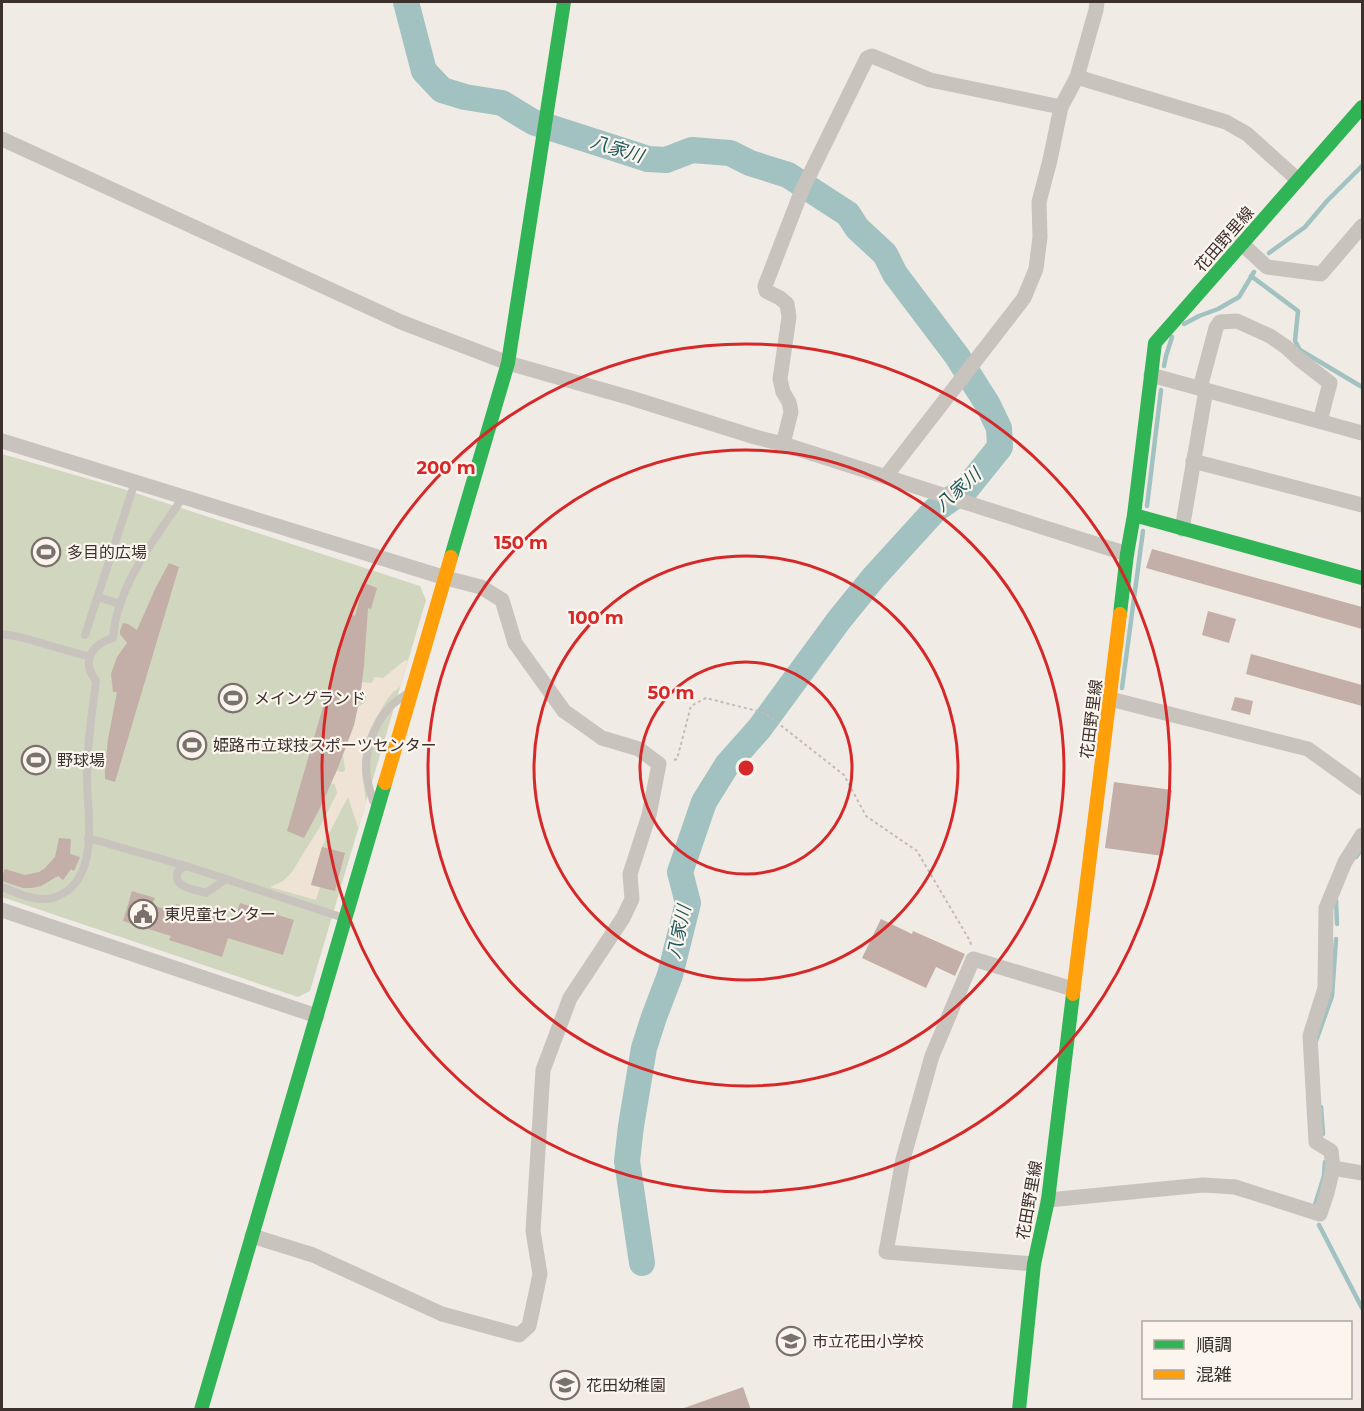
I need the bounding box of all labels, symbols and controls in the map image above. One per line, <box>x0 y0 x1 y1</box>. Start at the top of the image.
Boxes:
water label: 八家川 <box>588 131 648 168</box>
street label: 花田野里線 <box>1191 203 1258 276</box>
text: 200 m <box>416 457 476 479</box>
water label: 八家川 <box>931 462 987 516</box>
text: 150 m <box>494 532 548 554</box>
sports icon: 多目的広場 <box>30 536 62 568</box>
place label: 多目的広場 <box>67 543 147 562</box>
text: 100 m <box>568 607 624 629</box>
street label: 花田野里線 <box>1077 678 1106 760</box>
sports icon: メイングランド <box>217 682 249 714</box>
text: 50 m <box>648 682 694 704</box>
place label: メイングランド <box>254 689 366 708</box>
sports icon: 姫路市立球技スポーツセンター <box>176 729 208 761</box>
place label: 姫路市立球技スポーツセンター <box>213 736 437 755</box>
sports icon: 野球場 <box>20 744 52 776</box>
place label: 野球場 <box>57 751 105 770</box>
centre of rings <box>736 758 756 778</box>
public building icon: 東児童センター <box>127 898 159 930</box>
water label: 八家川 <box>663 901 696 961</box>
place label: 東児童センター <box>164 905 276 924</box>
street label: 花田野里線 <box>1013 1159 1046 1241</box>
legend <box>1142 1321 1352 1399</box>
school or university icon: 市立花田小学校 <box>775 1325 807 1357</box>
place label: 市立花田小学校 <box>812 1332 924 1351</box>
text: 順調 <box>1196 1334 1232 1356</box>
text: 混雑 <box>1196 1364 1232 1386</box>
school or university icon: 花田幼稚園 <box>549 1369 581 1401</box>
place label: 花田幼稚園 <box>586 1376 666 1395</box>

